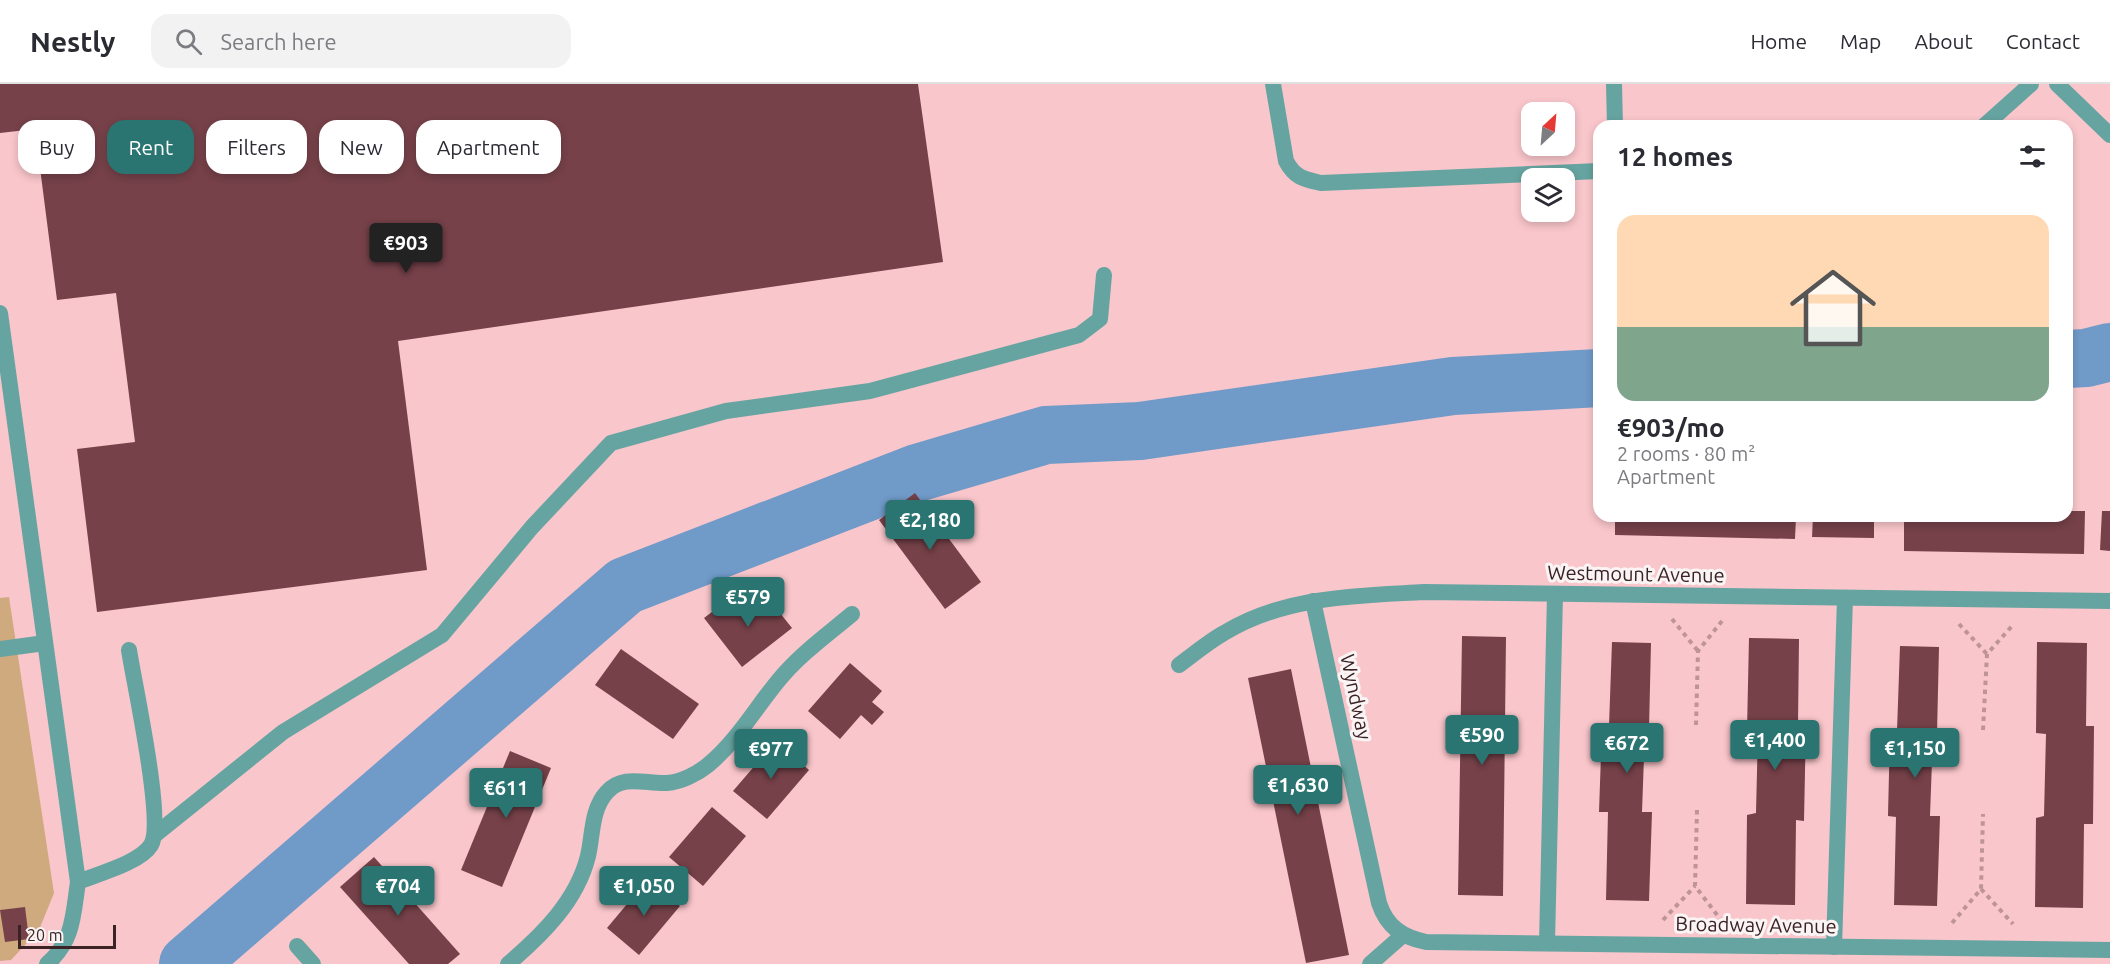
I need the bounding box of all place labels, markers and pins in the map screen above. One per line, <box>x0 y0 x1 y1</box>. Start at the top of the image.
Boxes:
pin: €903 <box>370 223 442 274</box>
pin: €2,180 <box>881 500 979 551</box>
pin: €579 <box>712 577 784 628</box>
pin: €590 <box>1446 715 1518 766</box>
pin: €1,400 <box>1726 720 1824 771</box>
pin: €672 <box>1591 723 1663 774</box>
pin: €1,150 <box>1866 728 1964 779</box>
pin: €977 <box>735 729 807 780</box>
pin: €1,630 <box>1249 765 1347 816</box>
pin: €611 <box>470 768 542 819</box>
pin: €704 <box>362 866 434 917</box>
pin: €1,050 <box>595 866 693 917</box>

